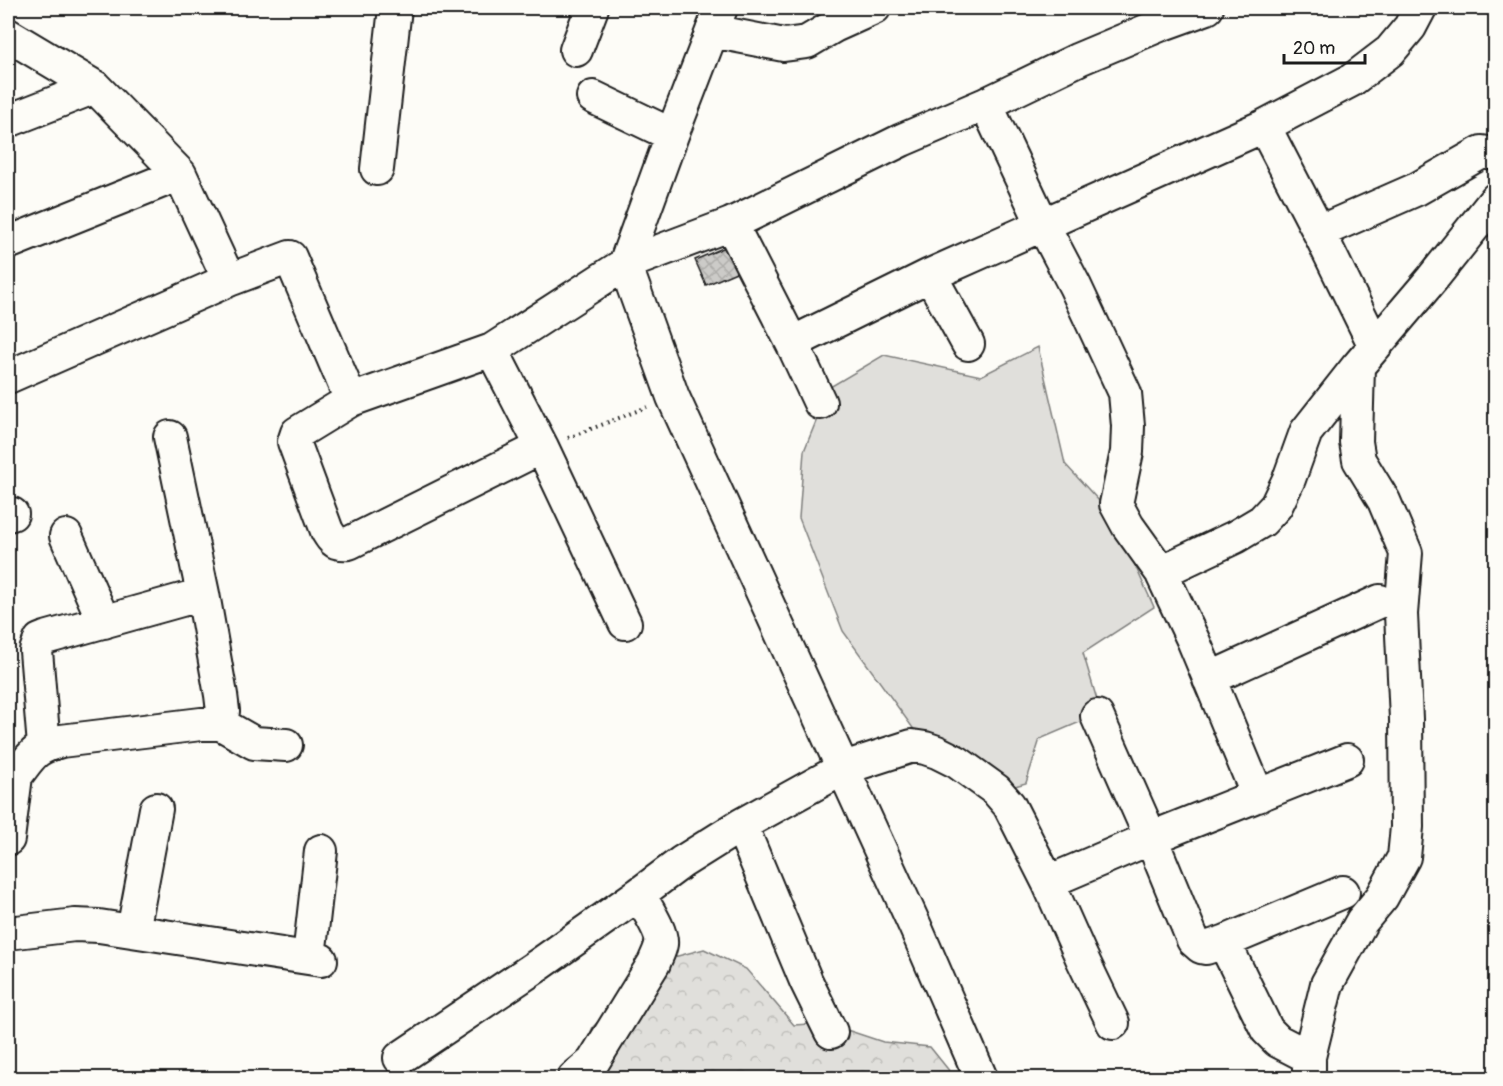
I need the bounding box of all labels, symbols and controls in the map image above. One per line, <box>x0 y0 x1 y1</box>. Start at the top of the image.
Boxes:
scale bar <box>1284 27 1365 65</box>
text: 20 m <box>1293 37 1335 60</box>

